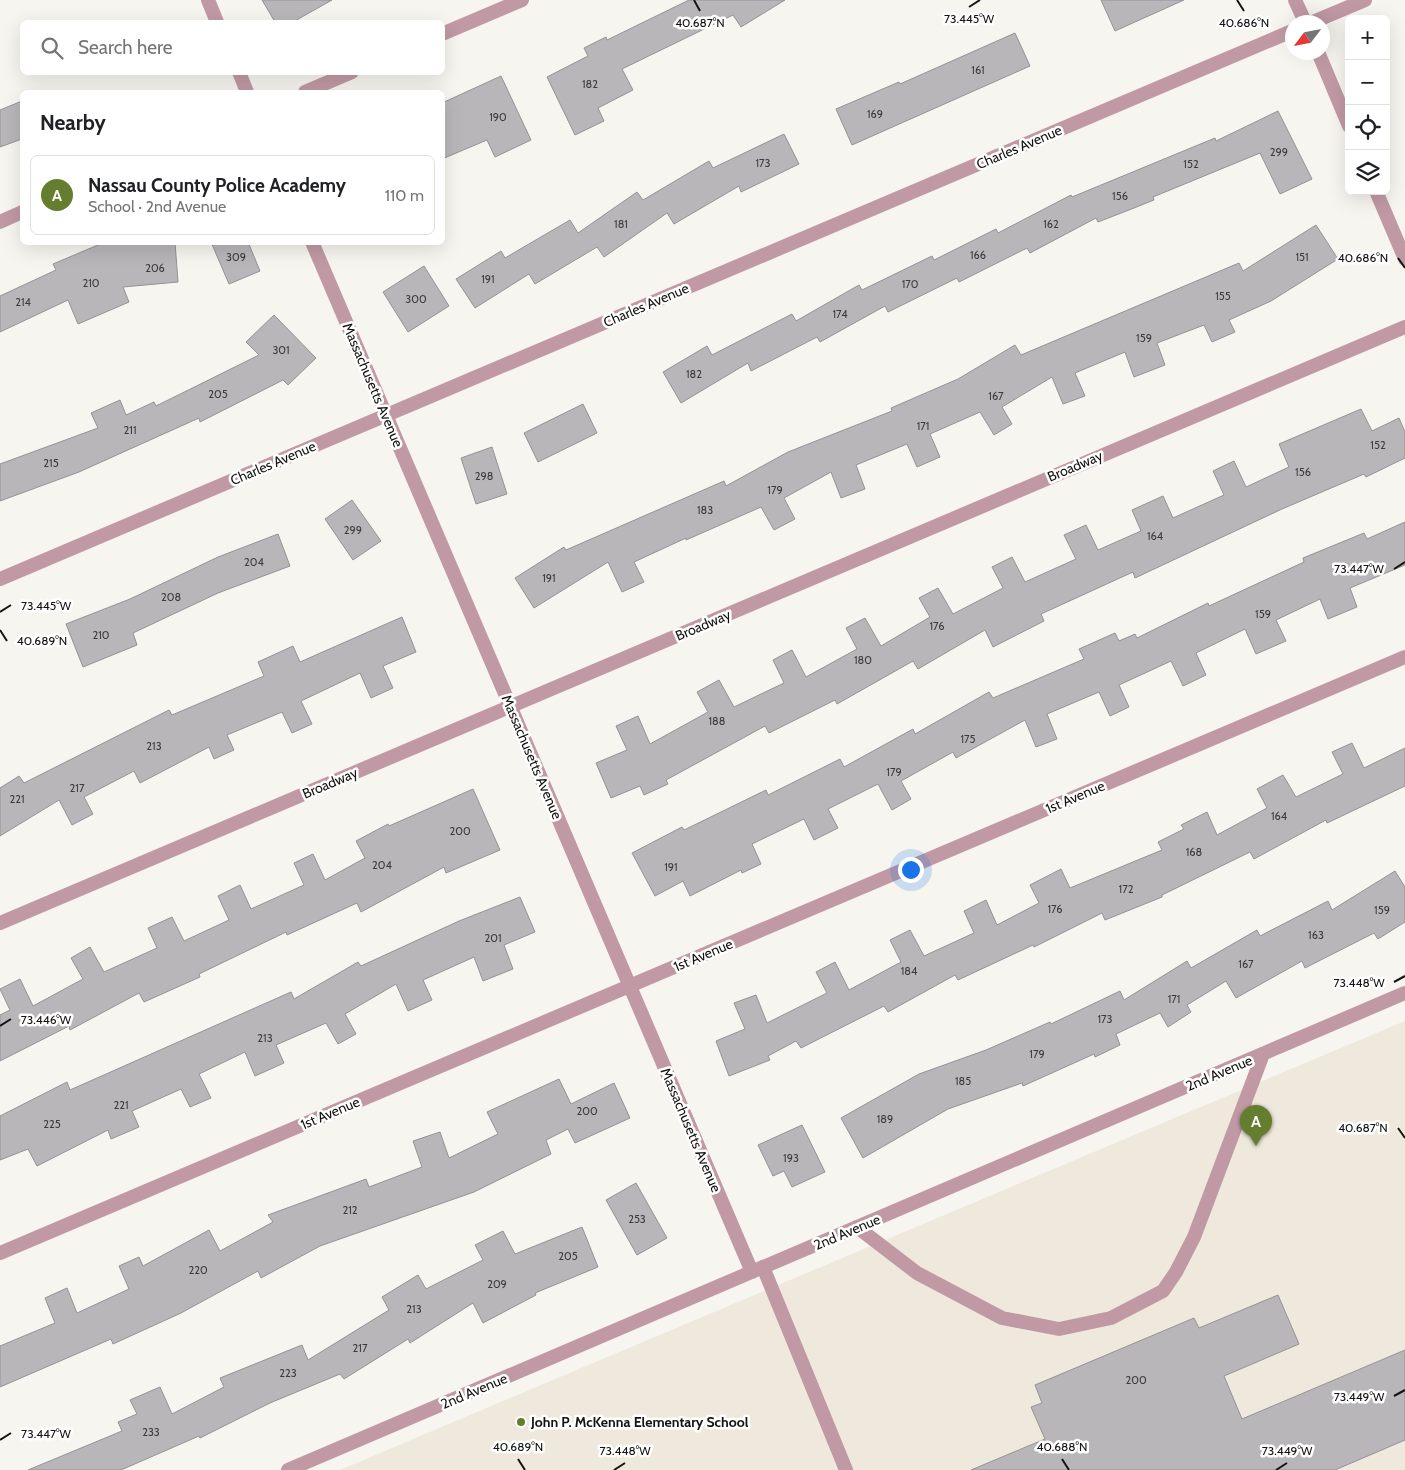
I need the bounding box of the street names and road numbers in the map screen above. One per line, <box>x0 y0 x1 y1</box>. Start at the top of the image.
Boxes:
street label: Charles Avenue <box>974 121 1064 173</box>
street label: Charles Avenue <box>601 279 691 331</box>
street label: Massachusetts Avenue <box>339 320 407 450</box>
street label: Charles Avenue <box>228 437 318 489</box>
street label: Broadway <box>1045 446 1105 486</box>
street label: Broadway <box>673 605 733 645</box>
street label: Massachusetts Avenue <box>498 692 566 822</box>
street label: Broadway <box>300 763 360 803</box>
street label: 1st Avenue <box>1043 776 1107 818</box>
street label: 1st Avenue <box>671 934 735 976</box>
street label: 2nd Avenue <box>1183 1051 1255 1095</box>
street label: Massachusetts Avenue <box>657 1065 725 1195</box>
street label: 1st Avenue <box>298 1092 362 1134</box>
street label: 2nd Avenue <box>811 1210 883 1254</box>
street label: 2nd Avenue <box>438 1369 510 1413</box>

